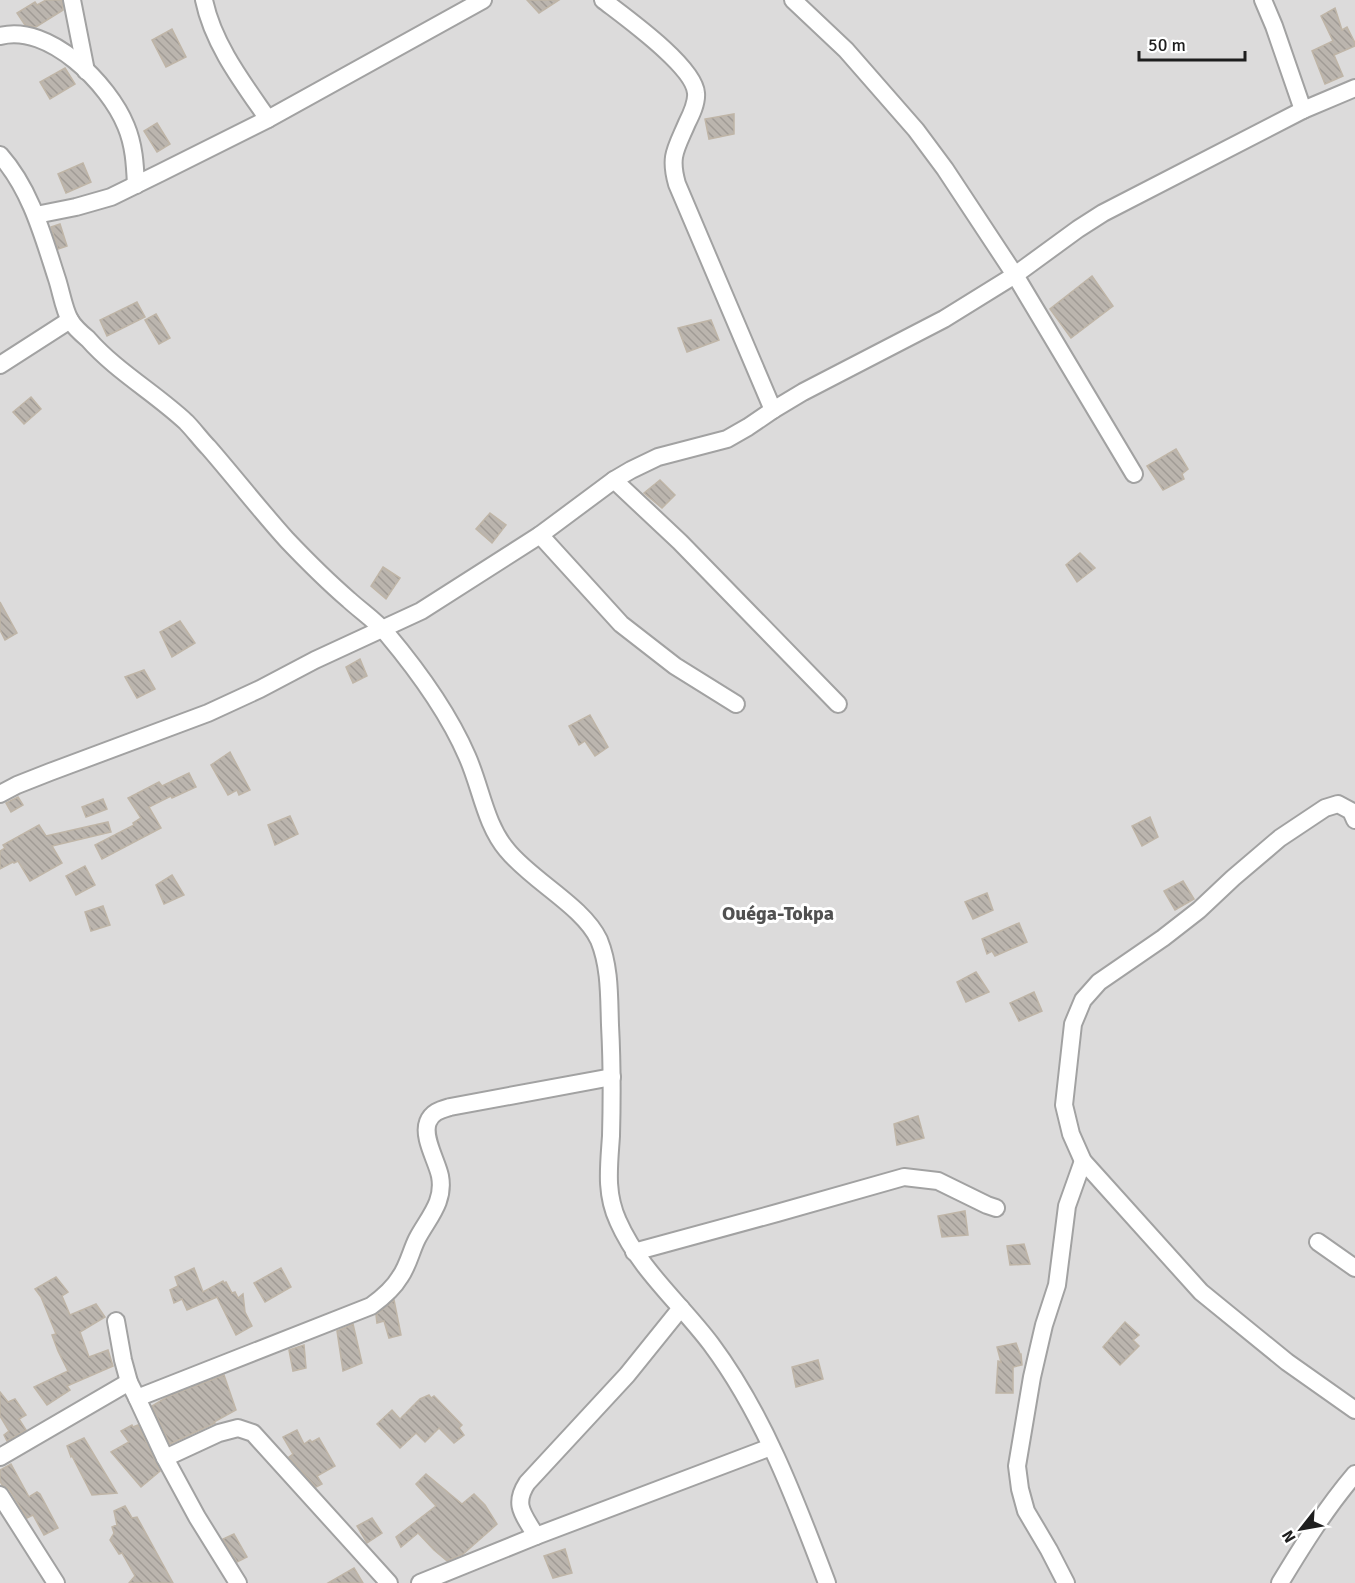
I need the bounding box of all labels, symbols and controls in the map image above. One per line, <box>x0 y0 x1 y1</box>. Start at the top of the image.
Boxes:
scale bar <box>1139 24 1246 62</box>
text: 50 m <box>1148 34 1186 56</box>
district label: Ouéga-Tokpa <box>722 901 834 926</box>
north arrow <box>1271 1499 1331 1559</box>
text: N <box>1278 1526 1300 1546</box>

